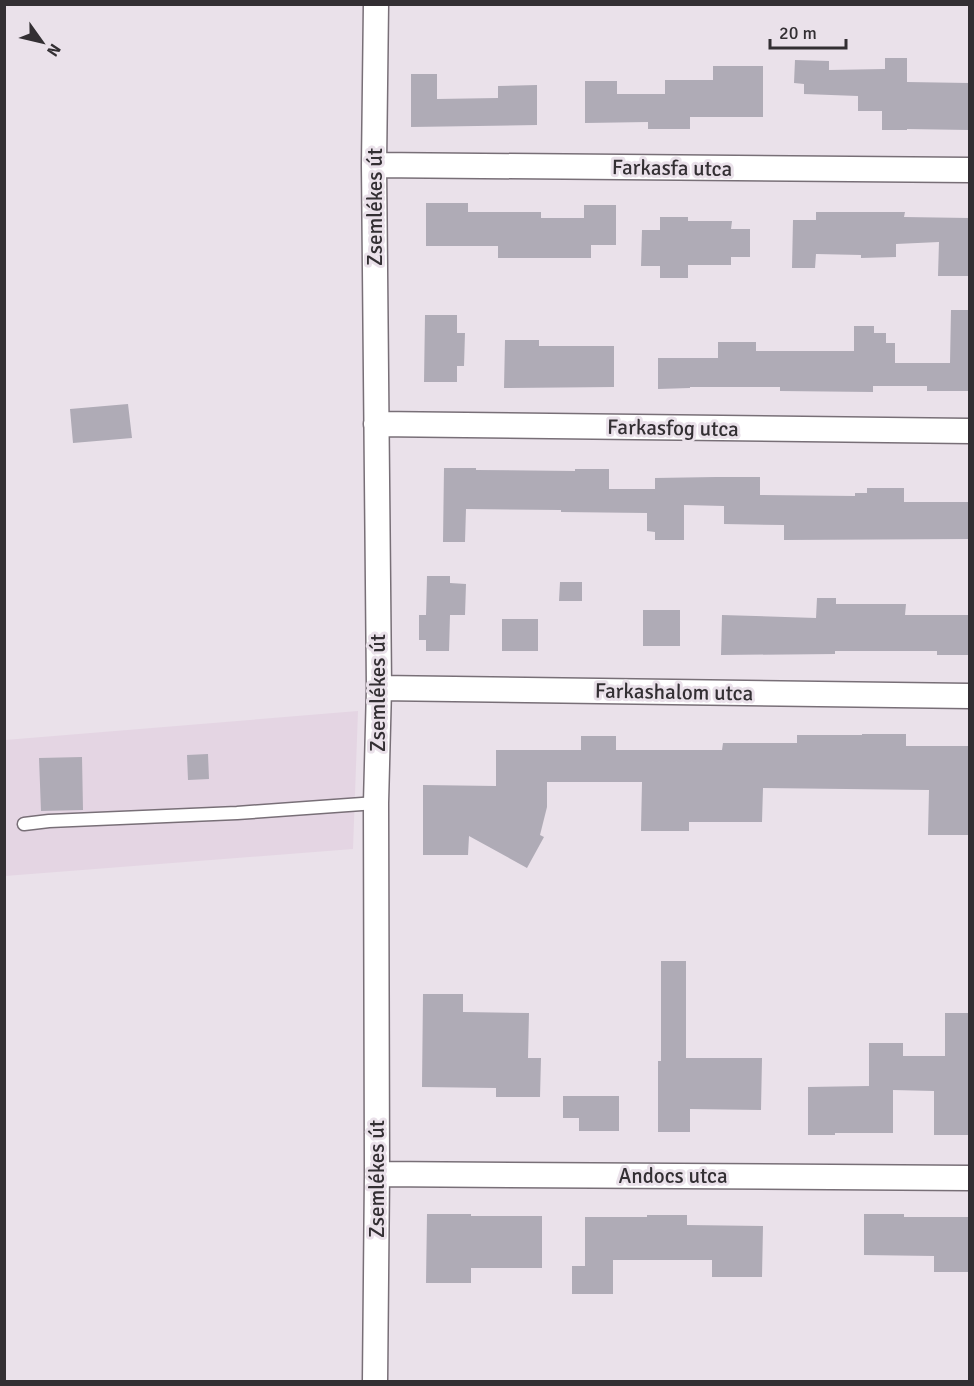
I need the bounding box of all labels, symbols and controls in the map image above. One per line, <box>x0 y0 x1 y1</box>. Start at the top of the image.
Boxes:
north arrow <box>12 12 72 72</box>
scale bar <box>770 12 846 50</box>
text: 20 m <box>779 22 817 44</box>
text: N <box>42 40 65 60</box>
street label: Zsemlékes út <box>362 148 388 266</box>
street label: Farkasfa utca <box>612 154 732 182</box>
street label: Farkasfog utca <box>607 414 739 442</box>
street label: Zsemlékes út <box>365 634 391 752</box>
street label: Farkashalom utca <box>595 678 753 706</box>
street label: Zsemlékes út <box>364 1120 390 1238</box>
street label: Andocs utca <box>618 1163 728 1189</box>

